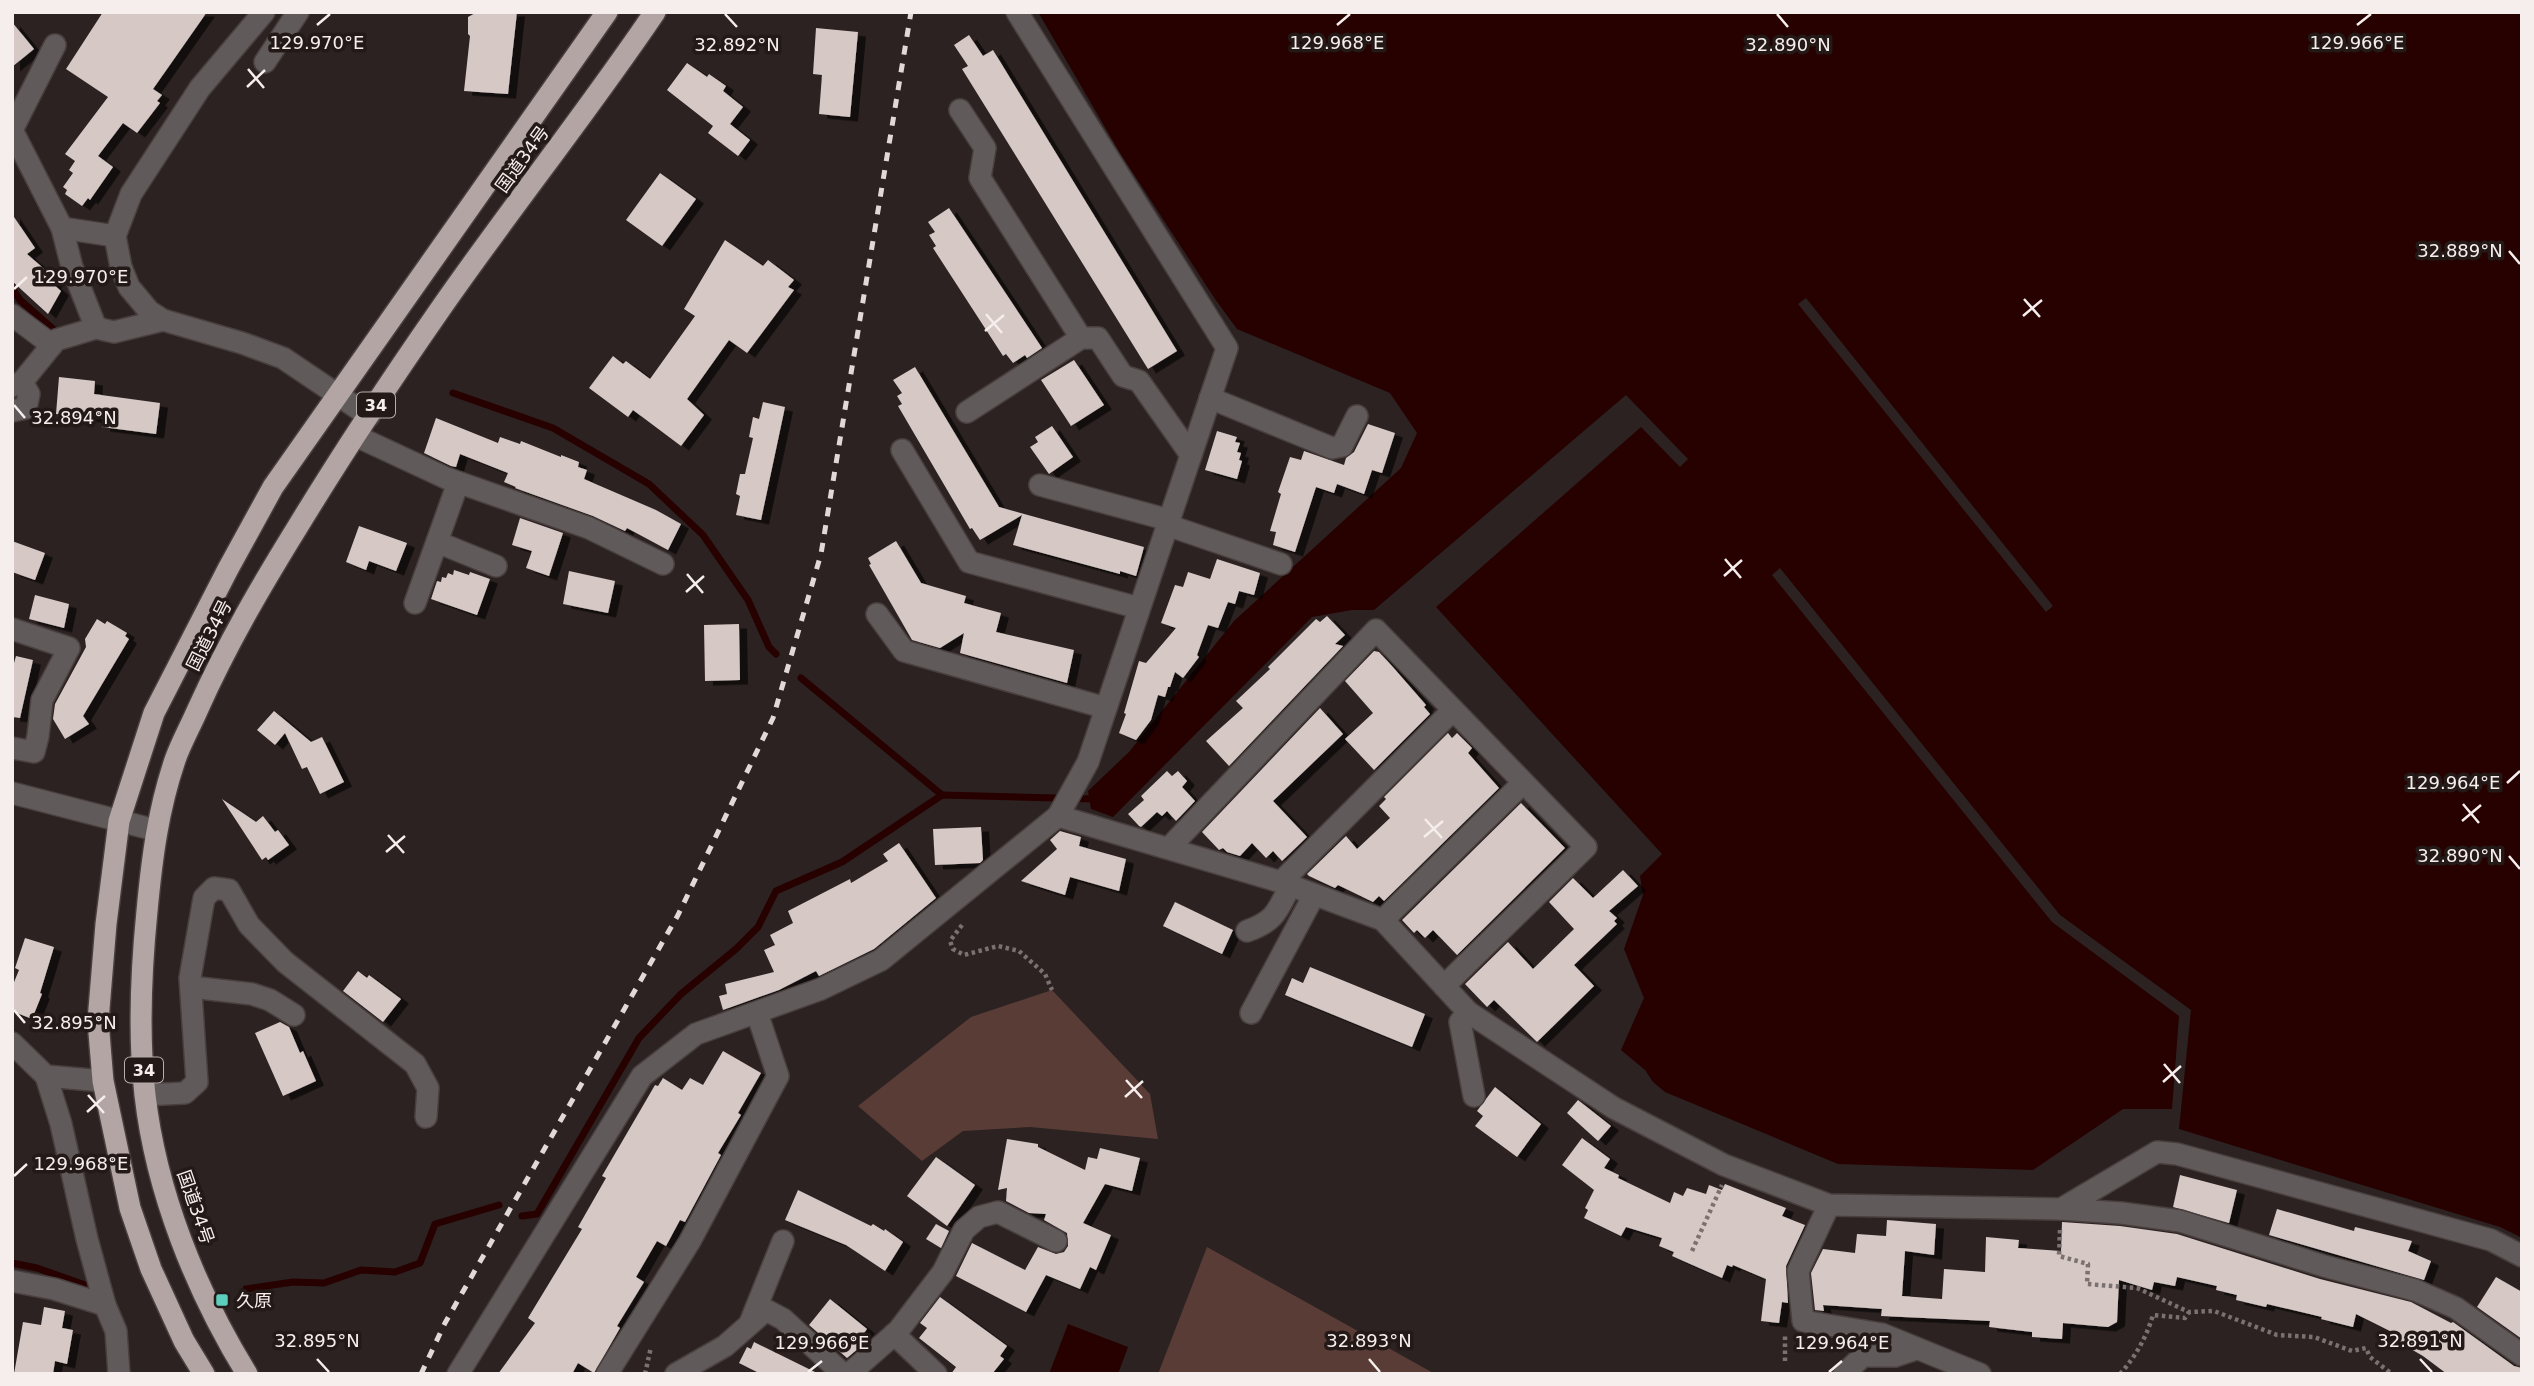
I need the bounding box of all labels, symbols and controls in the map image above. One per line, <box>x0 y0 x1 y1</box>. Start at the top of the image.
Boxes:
text: 129.970°E <box>270 32 364 53</box>
text: 129.968°E <box>1290 32 1384 53</box>
text: 129.966°E <box>2310 32 2404 53</box>
text: 32.892°N <box>694 34 780 55</box>
text: 32.890°N <box>1745 34 1831 55</box>
street label: 国道34号 <box>491 122 553 196</box>
text: 32.889°N <box>2417 240 2503 261</box>
text: 129.970°E <box>34 266 128 287</box>
road number: 34 <box>357 392 395 418</box>
text: 32.894°N <box>31 407 117 428</box>
street label: 国道34号 <box>182 596 236 674</box>
text: 129.964°E <box>2406 772 2500 793</box>
text: 32.890°N <box>2417 845 2503 866</box>
text: 32.895°N <box>31 1012 117 1033</box>
road number: 34 <box>125 1058 163 1082</box>
text: 129.968°E <box>34 1153 128 1174</box>
street label: 国道34号 <box>174 1167 218 1247</box>
place label: 久原 <box>236 1290 272 1311</box>
marker: 久原 <box>214 1292 230 1308</box>
text: 32.895°N <box>274 1330 360 1351</box>
text: 32.893°N <box>1326 1330 1412 1351</box>
text: 32.891°N <box>2377 1330 2463 1351</box>
text: 129.966°E <box>775 1332 869 1353</box>
text: 129.964°E <box>1795 1332 1889 1353</box>

